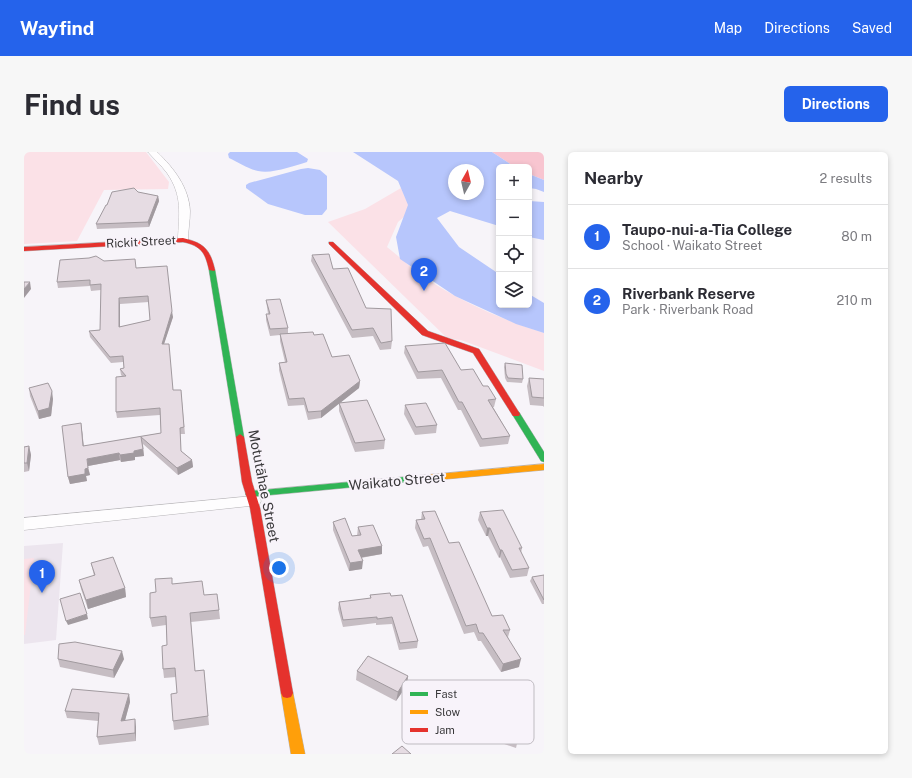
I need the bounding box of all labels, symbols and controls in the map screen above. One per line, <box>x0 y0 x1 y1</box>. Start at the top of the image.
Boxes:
text: Wayfind <box>20 17 94 39</box>
text: Map <box>714 20 742 36</box>
text: Directions <box>764 20 830 36</box>
text: Saved <box>852 20 892 36</box>
button: Directions <box>784 86 888 122</box>
text: Find us <box>24 88 120 121</box>
north arrow <box>448 164 484 200</box>
map controls <box>496 164 532 308</box>
button: + <box>496 164 532 200</box>
text: Nearby <box>584 168 643 188</box>
text: 2 results <box>820 171 872 186</box>
button: − <box>496 200 532 236</box>
text: Taupo-nui-a-Tia College <box>622 221 792 238</box>
text: 1 <box>594 229 600 244</box>
text: 80 m <box>841 229 872 244</box>
street label: Rickit Street <box>106 233 177 251</box>
button: locate <box>496 236 532 272</box>
text: School · Waikato Street <box>622 238 762 253</box>
pin: 2 <box>411 258 437 291</box>
button: layers <box>496 272 532 308</box>
text: Riverbank Reserve <box>622 285 755 302</box>
text: 2 <box>593 293 601 308</box>
text: 210 m <box>837 293 872 308</box>
text: Park · Riverbank Road <box>622 302 753 317</box>
street label: Motutāhae Street <box>245 428 283 544</box>
street label: Waikato Street <box>348 469 446 493</box>
your location <box>269 558 289 578</box>
pin: 1 <box>29 560 55 593</box>
legend <box>402 680 534 744</box>
text: Fast <box>435 688 457 700</box>
text: Slow <box>435 706 461 718</box>
text: Jam <box>435 724 455 736</box>

